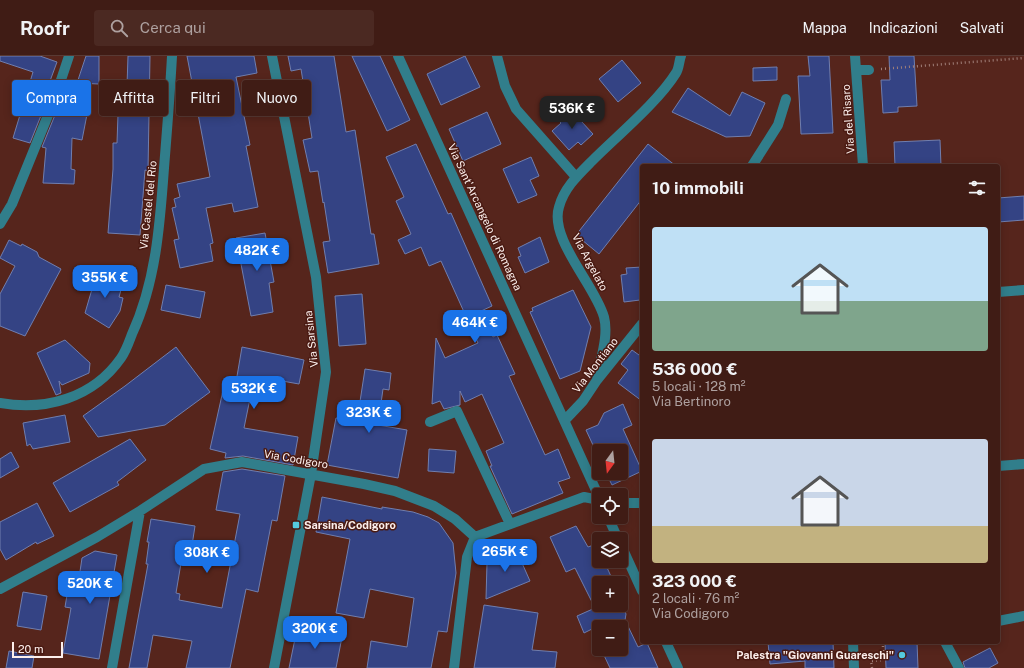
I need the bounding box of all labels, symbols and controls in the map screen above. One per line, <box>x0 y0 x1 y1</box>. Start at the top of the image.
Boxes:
search box <box>94 10 374 46</box>
text: Roofr <box>20 17 70 39</box>
icon: search <box>108 17 130 39</box>
text: Cerca qui <box>140 19 206 36</box>
text: Mappa <box>802 20 847 36</box>
text: Indicazioni <box>869 20 938 36</box>
text: Salvati <box>960 20 1004 36</box>
chip: Compra <box>12 80 91 116</box>
chip: Affitta <box>99 80 168 116</box>
chip: Filtri <box>176 80 234 116</box>
chip: Nuovo <box>242 80 311 116</box>
street label: Via del Risaro <box>840 84 856 154</box>
pin: 536K € <box>539 96 605 130</box>
text: 536K € <box>549 101 595 116</box>
street label: Via Sant'Arcangelo di Romagna <box>446 142 524 292</box>
street label: Via Castel del Rio <box>137 160 159 250</box>
icon: filters <box>966 177 988 199</box>
text: 10 immobili <box>652 178 744 198</box>
street label: Via Argelato <box>570 231 610 293</box>
pin: 482K € <box>224 238 290 272</box>
text: 482K € <box>234 243 280 258</box>
icon: home <box>784 253 856 325</box>
pin: 355K € <box>72 265 138 299</box>
text: 355K € <box>82 270 128 285</box>
street label: Via Sarsina <box>302 310 320 368</box>
pin: 464K € <box>442 310 508 344</box>
text: 464K € <box>452 315 498 330</box>
street label: Via Montiano <box>570 335 620 395</box>
text: 536 000 € <box>652 359 737 379</box>
pin: 532K € <box>221 376 287 410</box>
text: 5 locali · 128 m² <box>652 379 746 394</box>
text: 532K € <box>231 381 277 396</box>
text: Via Bertinoro <box>652 394 731 409</box>
pin: 323K € <box>336 400 402 434</box>
text: 323K € <box>346 405 392 420</box>
north arrow <box>592 444 628 480</box>
map controls <box>592 444 628 656</box>
street label: Via Codigoro <box>263 447 329 471</box>
icon: home <box>784 465 856 537</box>
button: locate <box>592 488 628 524</box>
place label: Sarsina/Codigoro <box>304 519 396 531</box>
marker: Sarsina/Codigoro <box>291 520 301 530</box>
button: layers <box>592 532 628 568</box>
pin: 265K € <box>472 539 538 573</box>
pin: 308K € <box>174 540 240 574</box>
text: 265K € <box>482 544 528 559</box>
text: 308K € <box>184 545 230 560</box>
pin: 520K € <box>57 571 123 605</box>
text: 323 000 € <box>652 571 737 591</box>
text: 520K € <box>67 576 113 591</box>
button: + <box>592 576 628 612</box>
text: 2 locali · 76 m² <box>652 591 739 606</box>
text: Via Codigoro <box>652 606 729 621</box>
pin: 320K € <box>282 616 348 650</box>
button: − <box>592 620 628 656</box>
text: 320K € <box>292 621 338 636</box>
scale bar <box>12 640 63 659</box>
text: 20 m <box>18 643 43 655</box>
place label: Palestra "Giovanni Guareschi" <box>736 649 894 661</box>
marker: Palestra "Giovanni Guareschi" <box>897 650 907 660</box>

